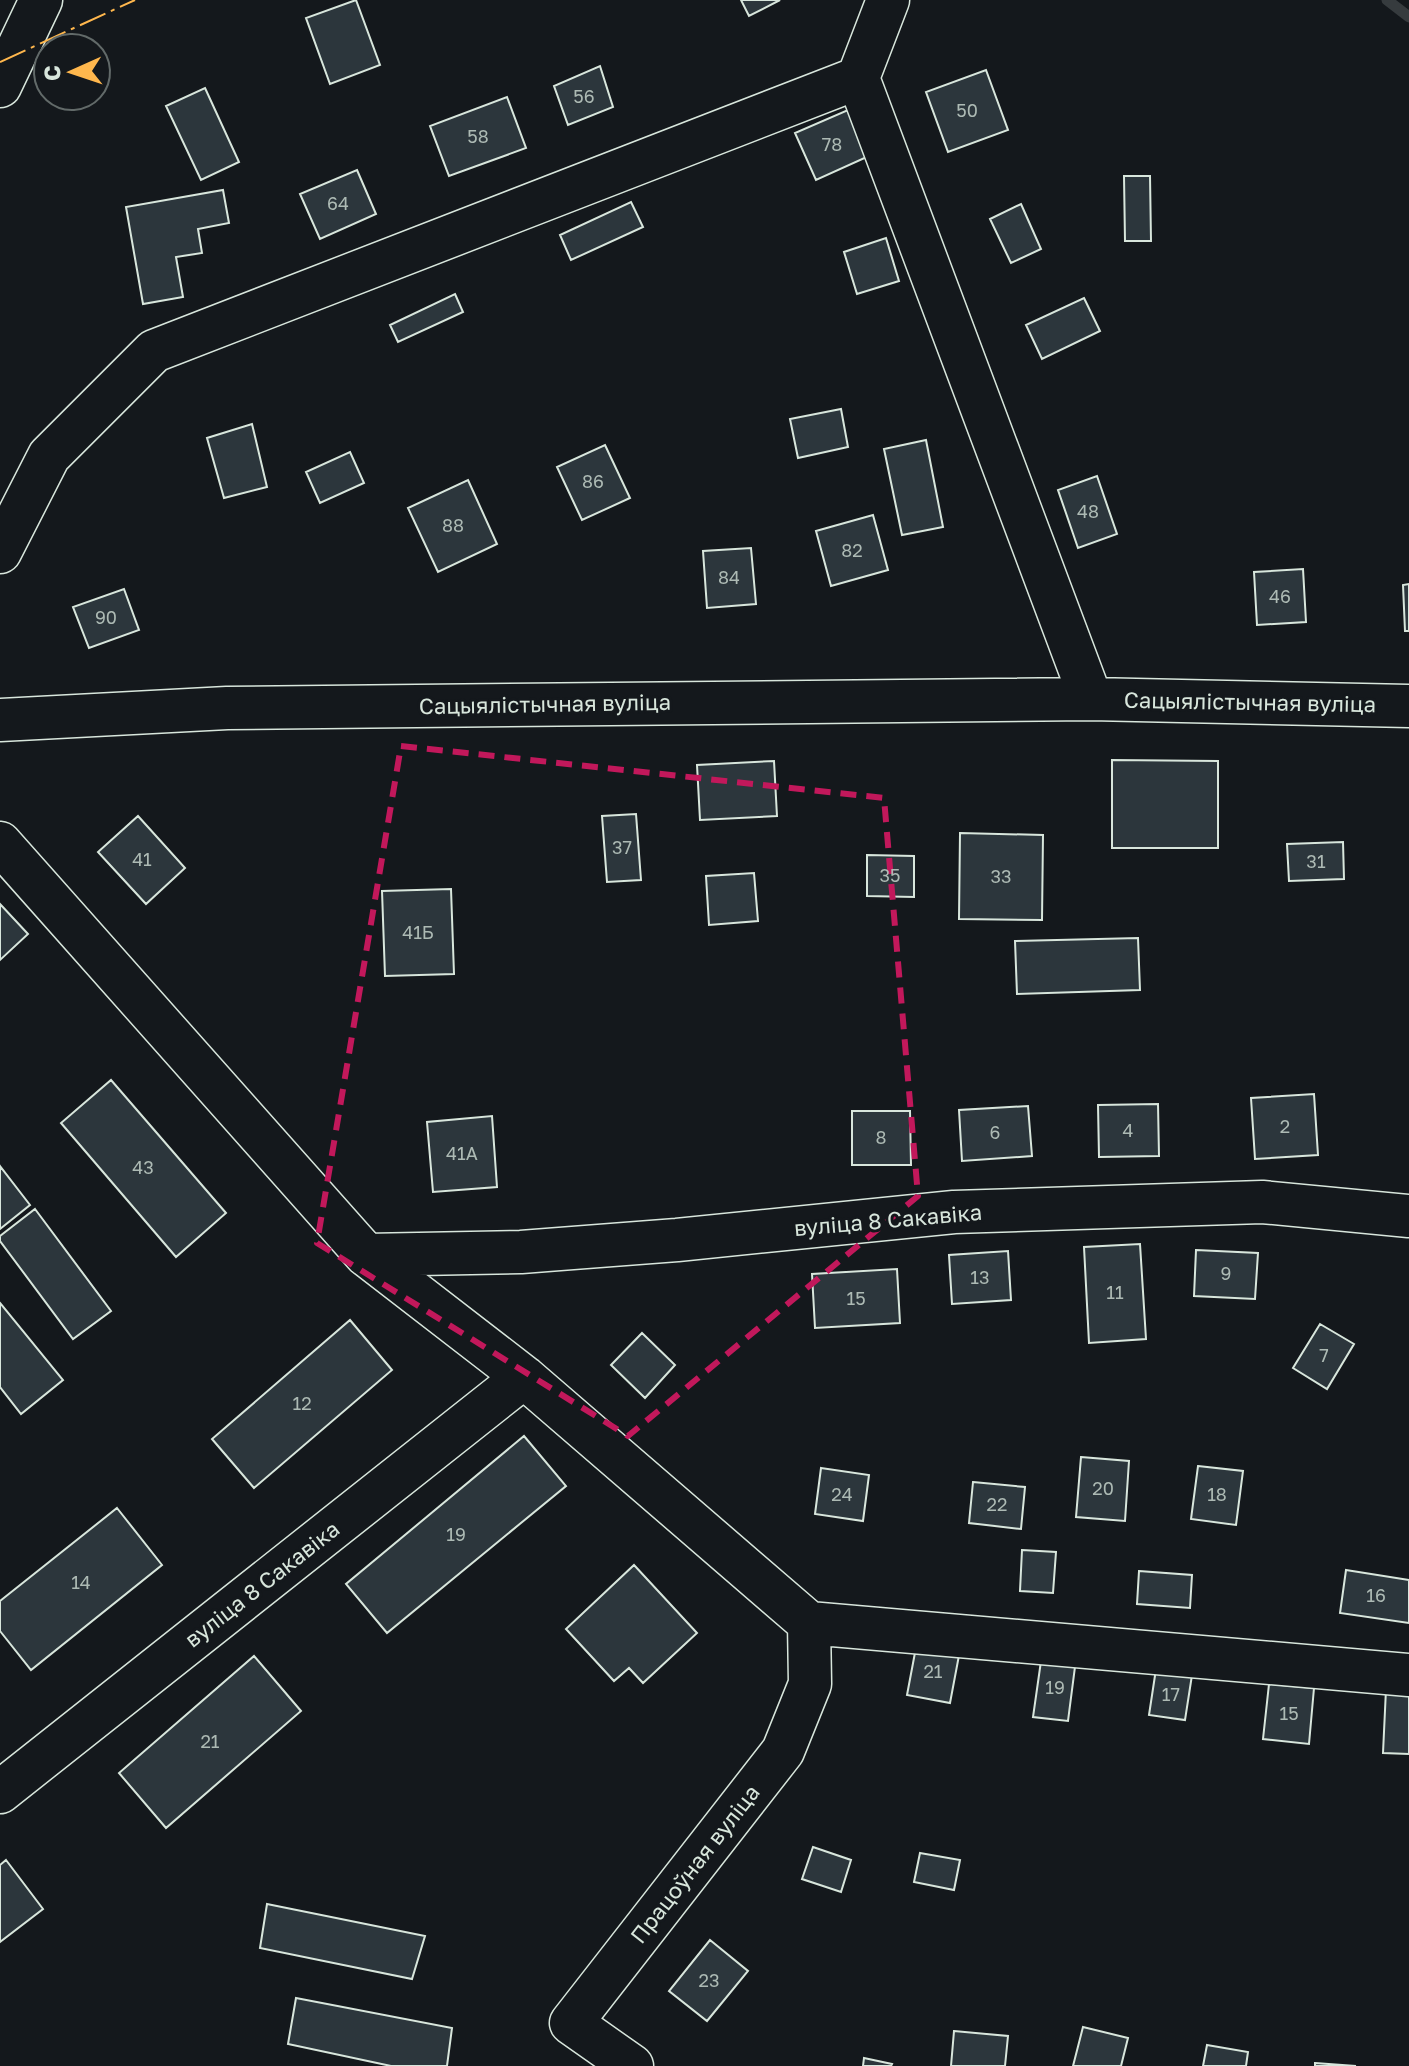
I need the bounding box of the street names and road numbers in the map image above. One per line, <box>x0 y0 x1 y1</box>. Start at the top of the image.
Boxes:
street label: Сацыялістычная вуліца <box>1124 686 1376 717</box>
street label: Сацыялістычная вуліца <box>419 688 671 719</box>
street label: вуліца 8 Сакавіка <box>793 1198 983 1241</box>
street label: вуліца 8 Сакавіка <box>179 1515 344 1652</box>
street label: Працоўная вуліца <box>624 1779 765 1948</box>

